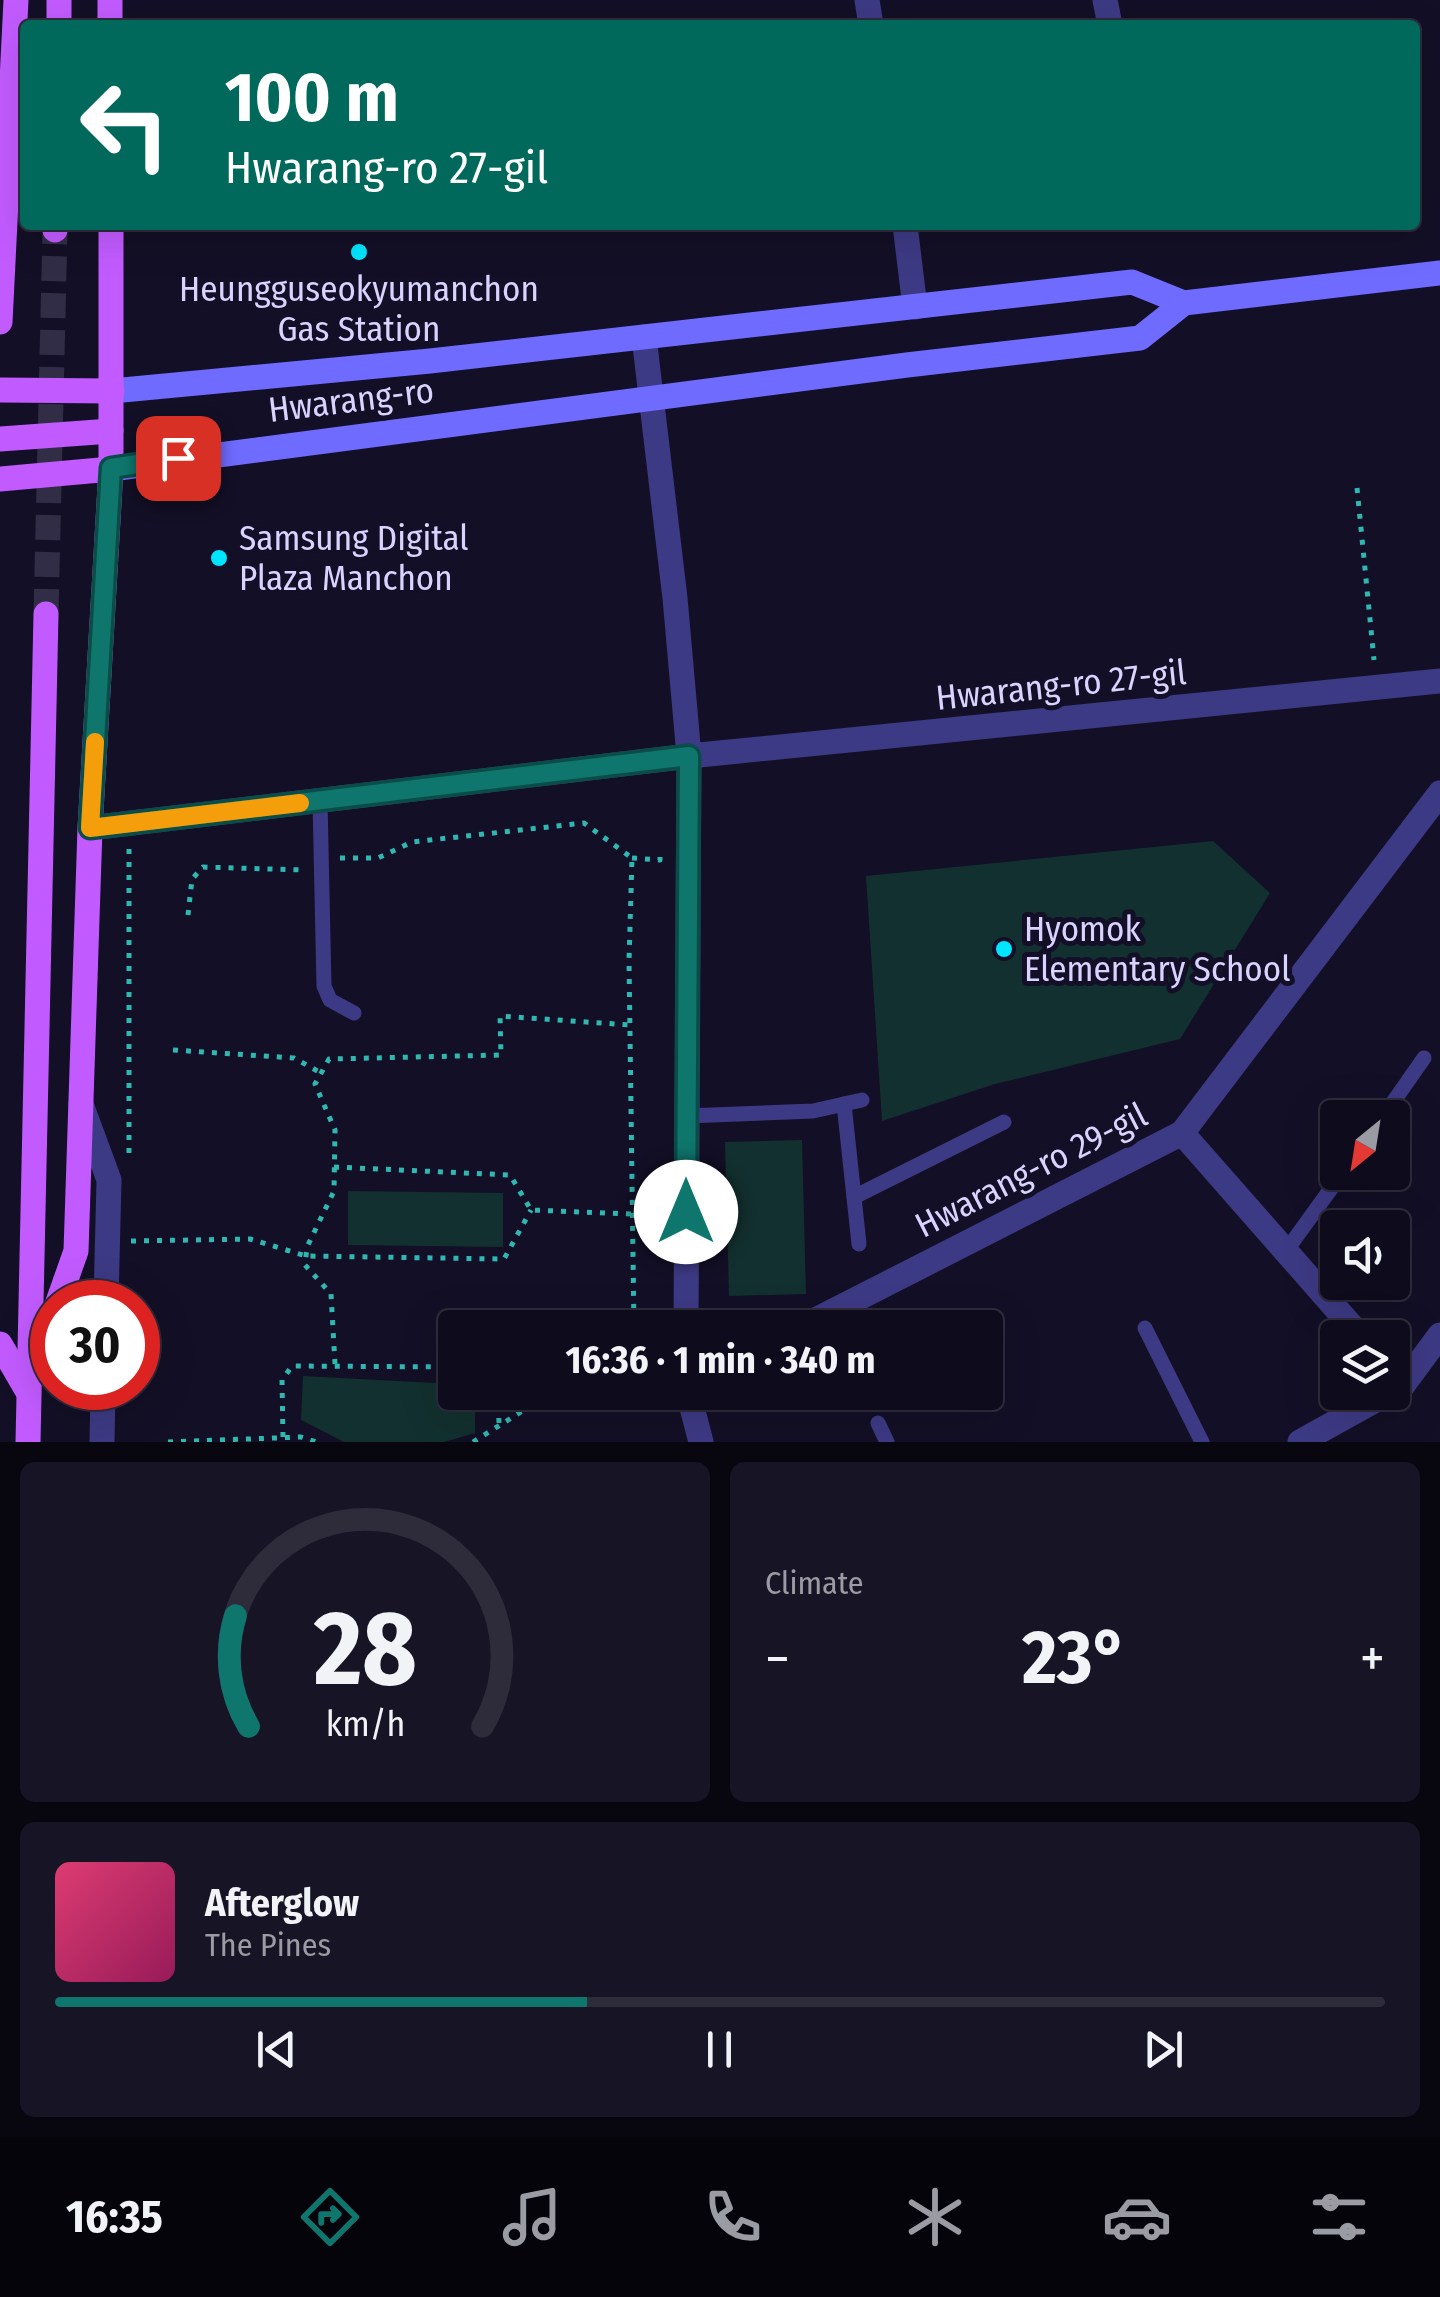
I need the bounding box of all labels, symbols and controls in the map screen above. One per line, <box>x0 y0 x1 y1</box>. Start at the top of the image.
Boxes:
text: 100 m <box>225 56 399 140</box>
icon: left <box>60 60 190 190</box>
text: Hwarang-ro 27-gil <box>225 141 548 195</box>
marker: Heungguseokyumanchon Gas Station <box>348 241 370 263</box>
place label: Heungguseokyumanchon Gas Station <box>179 268 539 350</box>
street label: Hwarang-ro <box>266 369 436 431</box>
pin <box>136 416 221 501</box>
icon: arrive <box>151 431 206 486</box>
place label: Samsung Digital Plaza Manchon <box>239 517 468 599</box>
marker: Samsung Digital Plaza Manchon <box>208 547 230 569</box>
street label: Hwarang-ro 27-gil <box>934 651 1188 719</box>
place label: Hyomok Elementary School <box>1024 908 1290 990</box>
marker: Hyomok Elementary School <box>993 938 1015 960</box>
street label: Hwarang-ro 29-gil <box>908 1094 1154 1246</box>
north arrow <box>1320 1100 1410 1190</box>
map controls <box>1320 1100 1410 1410</box>
position arrow <box>634 1160 738 1264</box>
button: sound <box>1320 1210 1410 1300</box>
speed limit sign: 30 <box>30 1280 160 1410</box>
button: layers <box>1320 1320 1410 1410</box>
text: 16:36 · 1 min · 340 m <box>566 1337 875 1383</box>
text: Climate <box>765 1564 864 1602</box>
text: 28 <box>312 1587 417 1712</box>
text: 23° <box>1022 1613 1128 1703</box>
text: − <box>765 1626 790 1692</box>
text: + <box>1360 1626 1385 1692</box>
text: km/h <box>325 1703 405 1745</box>
text: Afterglow <box>205 1880 359 1926</box>
text: The Pines <box>205 1926 331 1964</box>
icon: previous <box>249 2022 304 2077</box>
icon: pause <box>692 2022 747 2077</box>
icon: next <box>1136 2022 1191 2077</box>
icon: directions <box>295 2182 365 2252</box>
icon: music <box>497 2182 567 2252</box>
icon: phone <box>698 2182 768 2252</box>
icon: climate <box>900 2182 970 2252</box>
icon: car <box>1102 2182 1172 2252</box>
icon: filters <box>1304 2182 1374 2252</box>
text: 16:35 <box>66 2190 163 2244</box>

